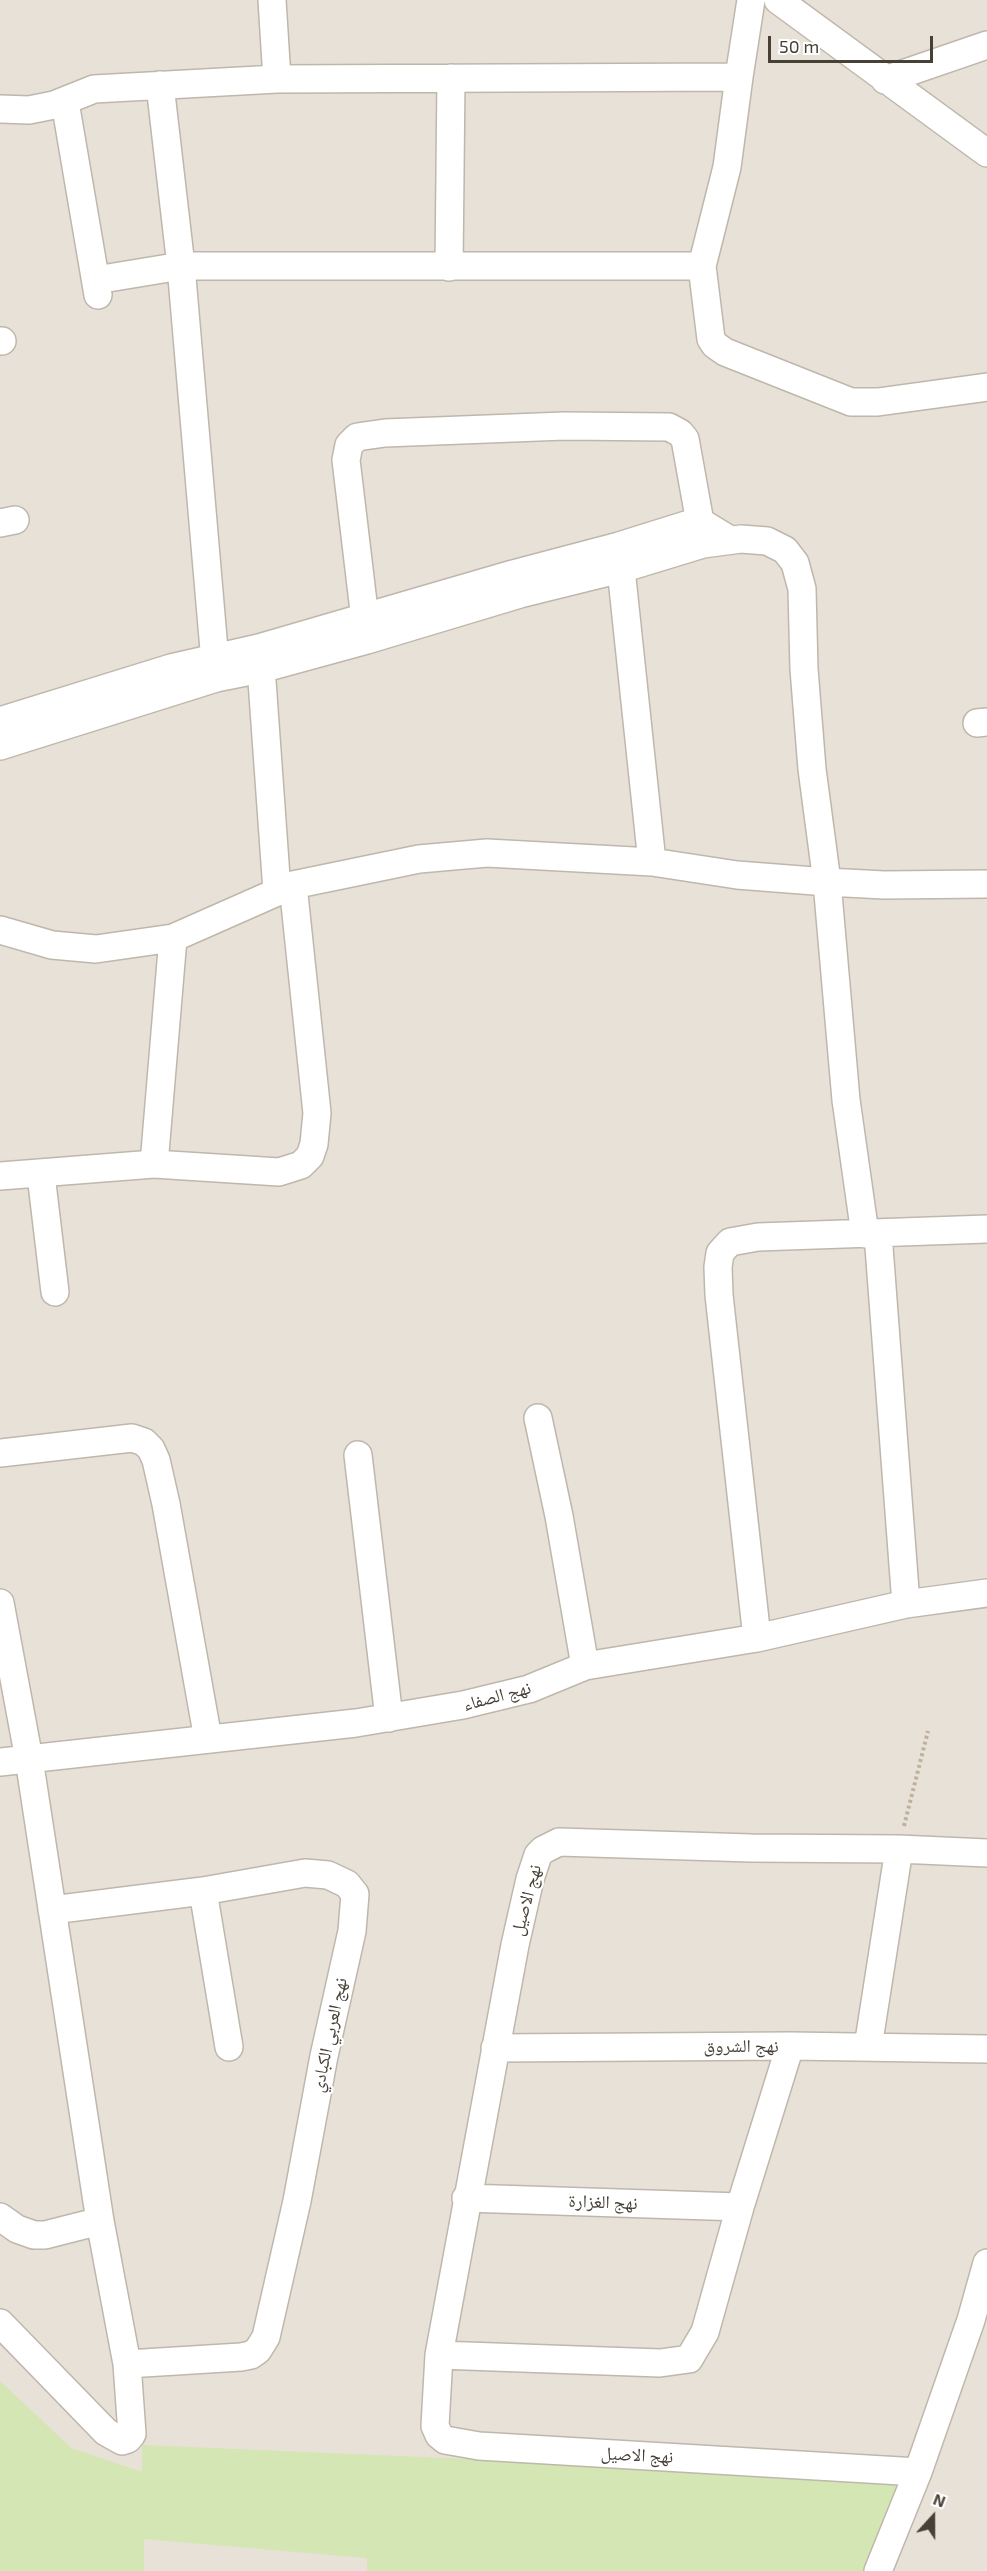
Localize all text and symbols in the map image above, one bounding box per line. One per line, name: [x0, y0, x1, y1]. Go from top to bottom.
scale bar: [771, 24, 936, 62]
text: 50 m: [779, 35, 819, 57]
street label: نهج الصفاء: [461, 1677, 533, 1715]
street label: نهج الاصيل: [506, 1862, 546, 1938]
street label: نهج العربي الكبادي: [306, 1976, 352, 2094]
street label: نهج الشروق: [703, 2035, 779, 2057]
street label: نهج الغزارة: [568, 2190, 638, 2214]
street label: نهج الاصيل: [600, 2442, 674, 2468]
north arrow: [903, 2487, 963, 2547]
text: N: [931, 2489, 948, 2511]

